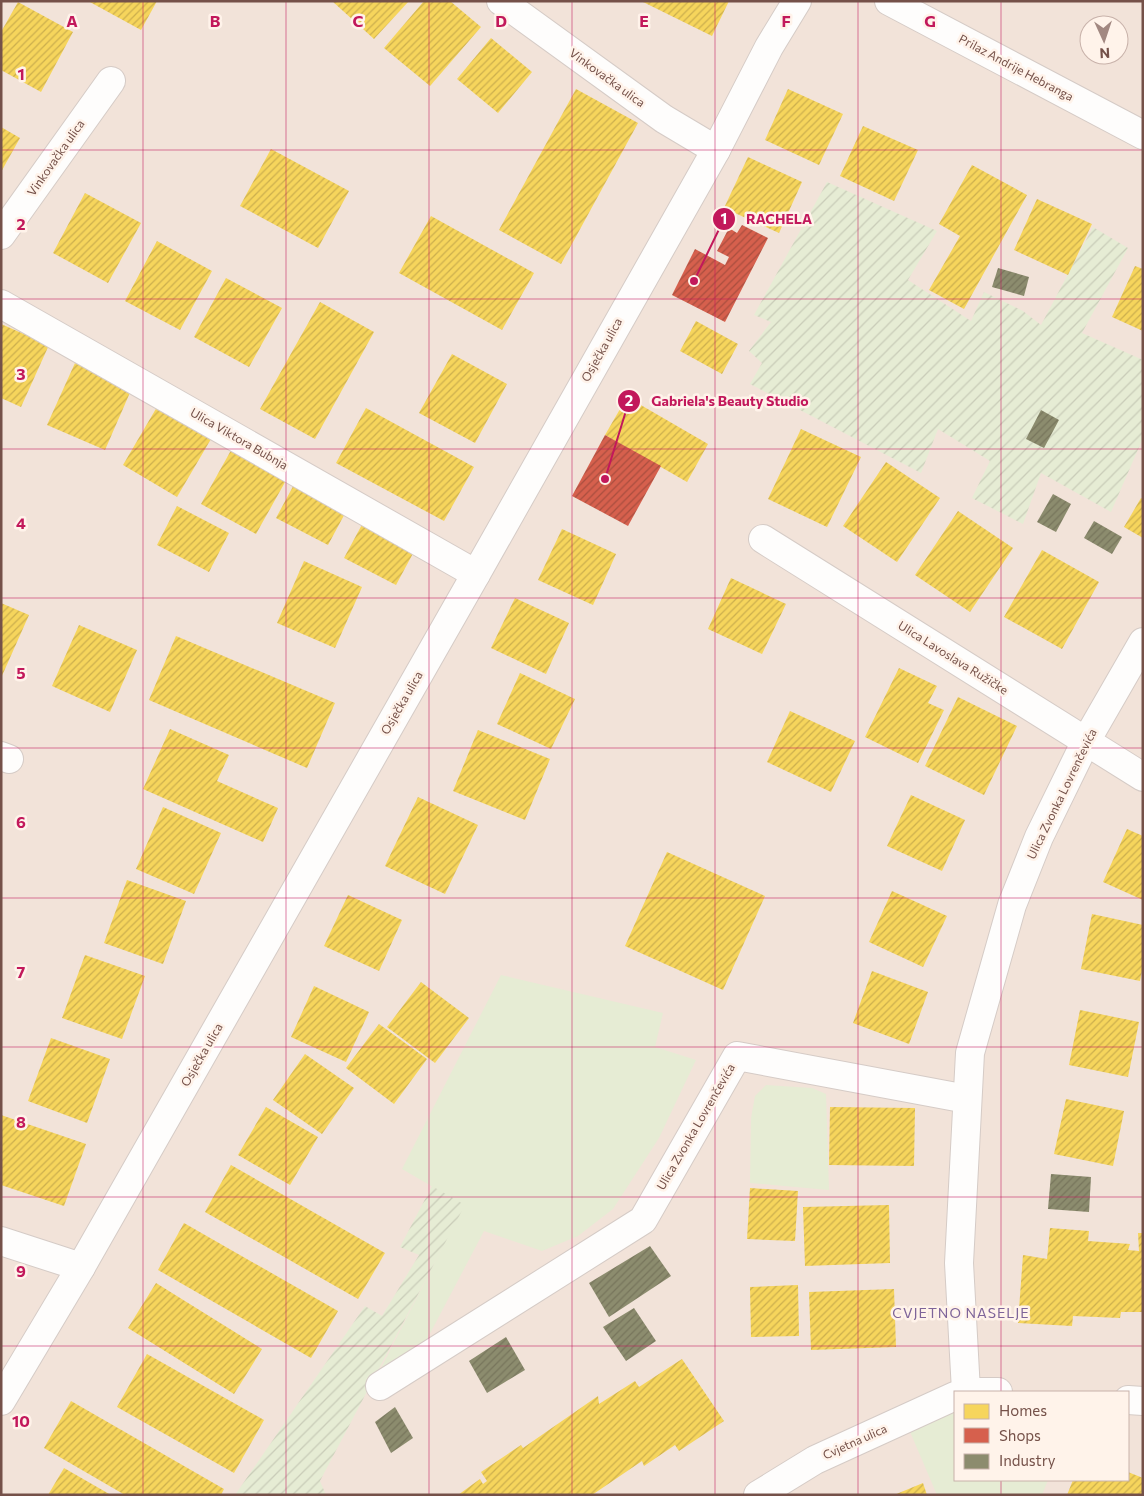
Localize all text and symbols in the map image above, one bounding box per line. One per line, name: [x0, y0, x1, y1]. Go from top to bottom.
text: A: [66, 11, 78, 30]
text: B: [210, 11, 221, 30]
text: C: [353, 11, 364, 30]
text: D: [495, 11, 507, 30]
text: E: [639, 11, 649, 30]
text: F: [781, 11, 791, 30]
text: G: [924, 11, 936, 30]
north arrow: [1079, 15, 1129, 65]
street label: Prilaz Andrije Hebranga: [957, 31, 1076, 103]
street label: Vinkovačka ulica: [567, 45, 648, 109]
text: N: [1099, 45, 1110, 62]
text: 1: [17, 64, 25, 83]
street label: Vinkovačka ulica: [24, 117, 87, 198]
callout: RACHELA: [711, 204, 822, 233]
text: 1: [721, 209, 727, 227]
text: RACHELA: [746, 210, 812, 227]
text: 2: [16, 214, 26, 233]
street label: Osječka ulica: [578, 315, 624, 384]
text: 3: [16, 364, 26, 383]
callout: Gabriela's Beauty Studio: [616, 386, 818, 415]
text: 2: [625, 391, 633, 409]
text: Gabriela's Beauty Studio: [651, 392, 809, 409]
street label: Ulica Viktora Bubnja: [188, 405, 291, 472]
text: 4: [16, 513, 26, 532]
street label: Ulica Lavoslava Ružičke: [896, 618, 1011, 697]
text: 5: [16, 663, 26, 682]
street label: Osječka ulica: [377, 668, 425, 737]
street label: Ulica Zvonka Lovrenčevića: [1023, 726, 1099, 861]
text: 6: [16, 812, 26, 831]
text: 7: [17, 962, 26, 981]
street label: Osječka ulica: [177, 1020, 225, 1089]
street label: Ulica Zvonka Lovrenčevića: [653, 1061, 737, 1192]
text: 8: [16, 1112, 26, 1131]
text: 9: [16, 1261, 26, 1280]
district label: CVJETNO NASELJE: [892, 1304, 1030, 1321]
legend: [954, 1391, 1129, 1481]
text: Homes: [999, 1401, 1047, 1419]
text: 10: [12, 1411, 30, 1430]
street label: Cvjetna ulica: [820, 1421, 889, 1461]
text: Shops: [999, 1426, 1041, 1444]
text: Industry: [999, 1451, 1056, 1469]

